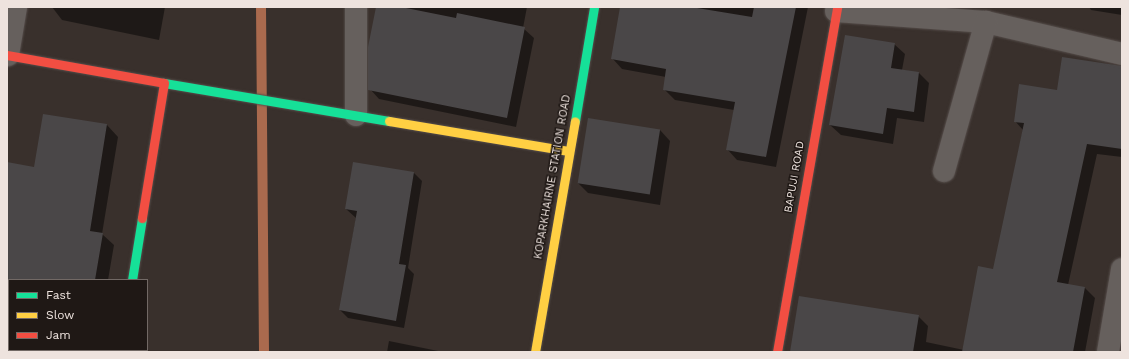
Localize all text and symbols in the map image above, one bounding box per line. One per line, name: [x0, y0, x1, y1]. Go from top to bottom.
street label: KOPARKHAIRNE STATION ROAD: [532, 94, 574, 260]
street label: BAPUJI ROAD: [782, 140, 808, 214]
legend: [8, 279, 148, 351]
text: Fast: [46, 288, 71, 302]
text: Slow: [46, 308, 74, 322]
text: Jam: [46, 328, 71, 342]

